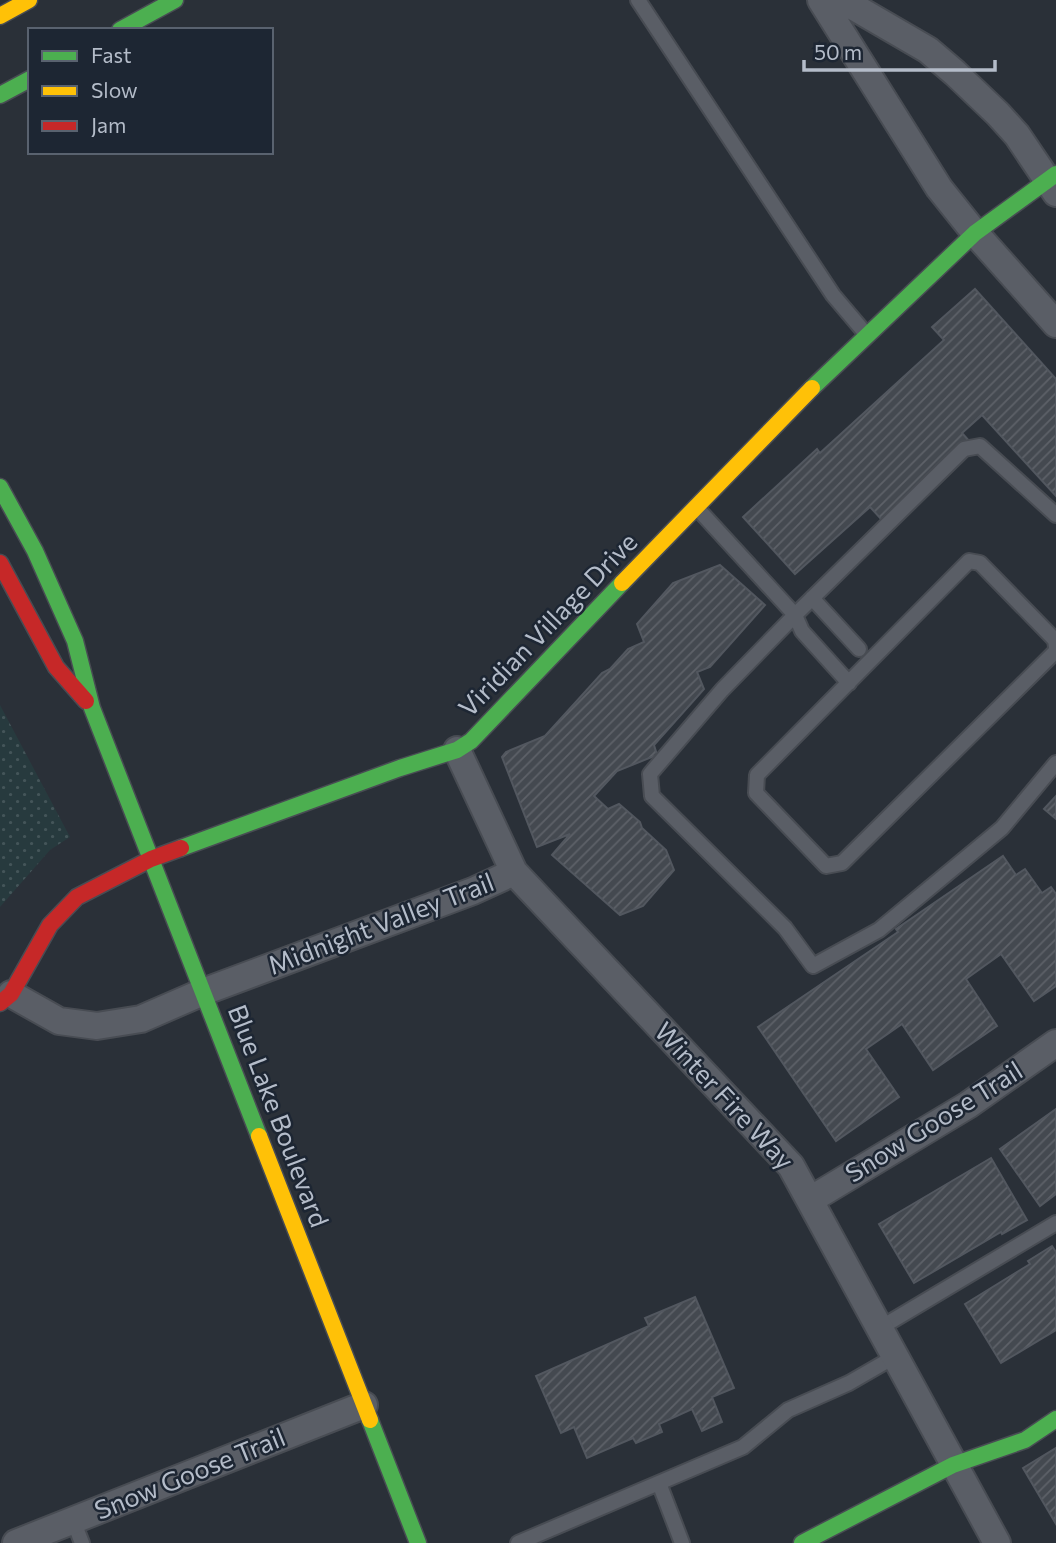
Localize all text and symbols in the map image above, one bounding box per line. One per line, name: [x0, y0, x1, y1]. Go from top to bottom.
legend: [28, 28, 273, 154]
scale bar: [804, 28, 995, 72]
text: 50 m: [814, 39, 862, 64]
text: Fast: [91, 42, 132, 67]
text: Slow: [91, 77, 138, 102]
text: Jam: [91, 112, 126, 137]
street label: Viridian Village Drive: [451, 526, 643, 722]
street label: Midnight Valley Trail: [263, 865, 498, 980]
street label: Blue Lake Boulevard: [223, 1000, 336, 1231]
street label: Winter Fire Way: [649, 1015, 801, 1175]
street label: Snow Goose Trail: [839, 1054, 1027, 1188]
street label: Snow Goose Trail: [90, 1420, 289, 1525]

